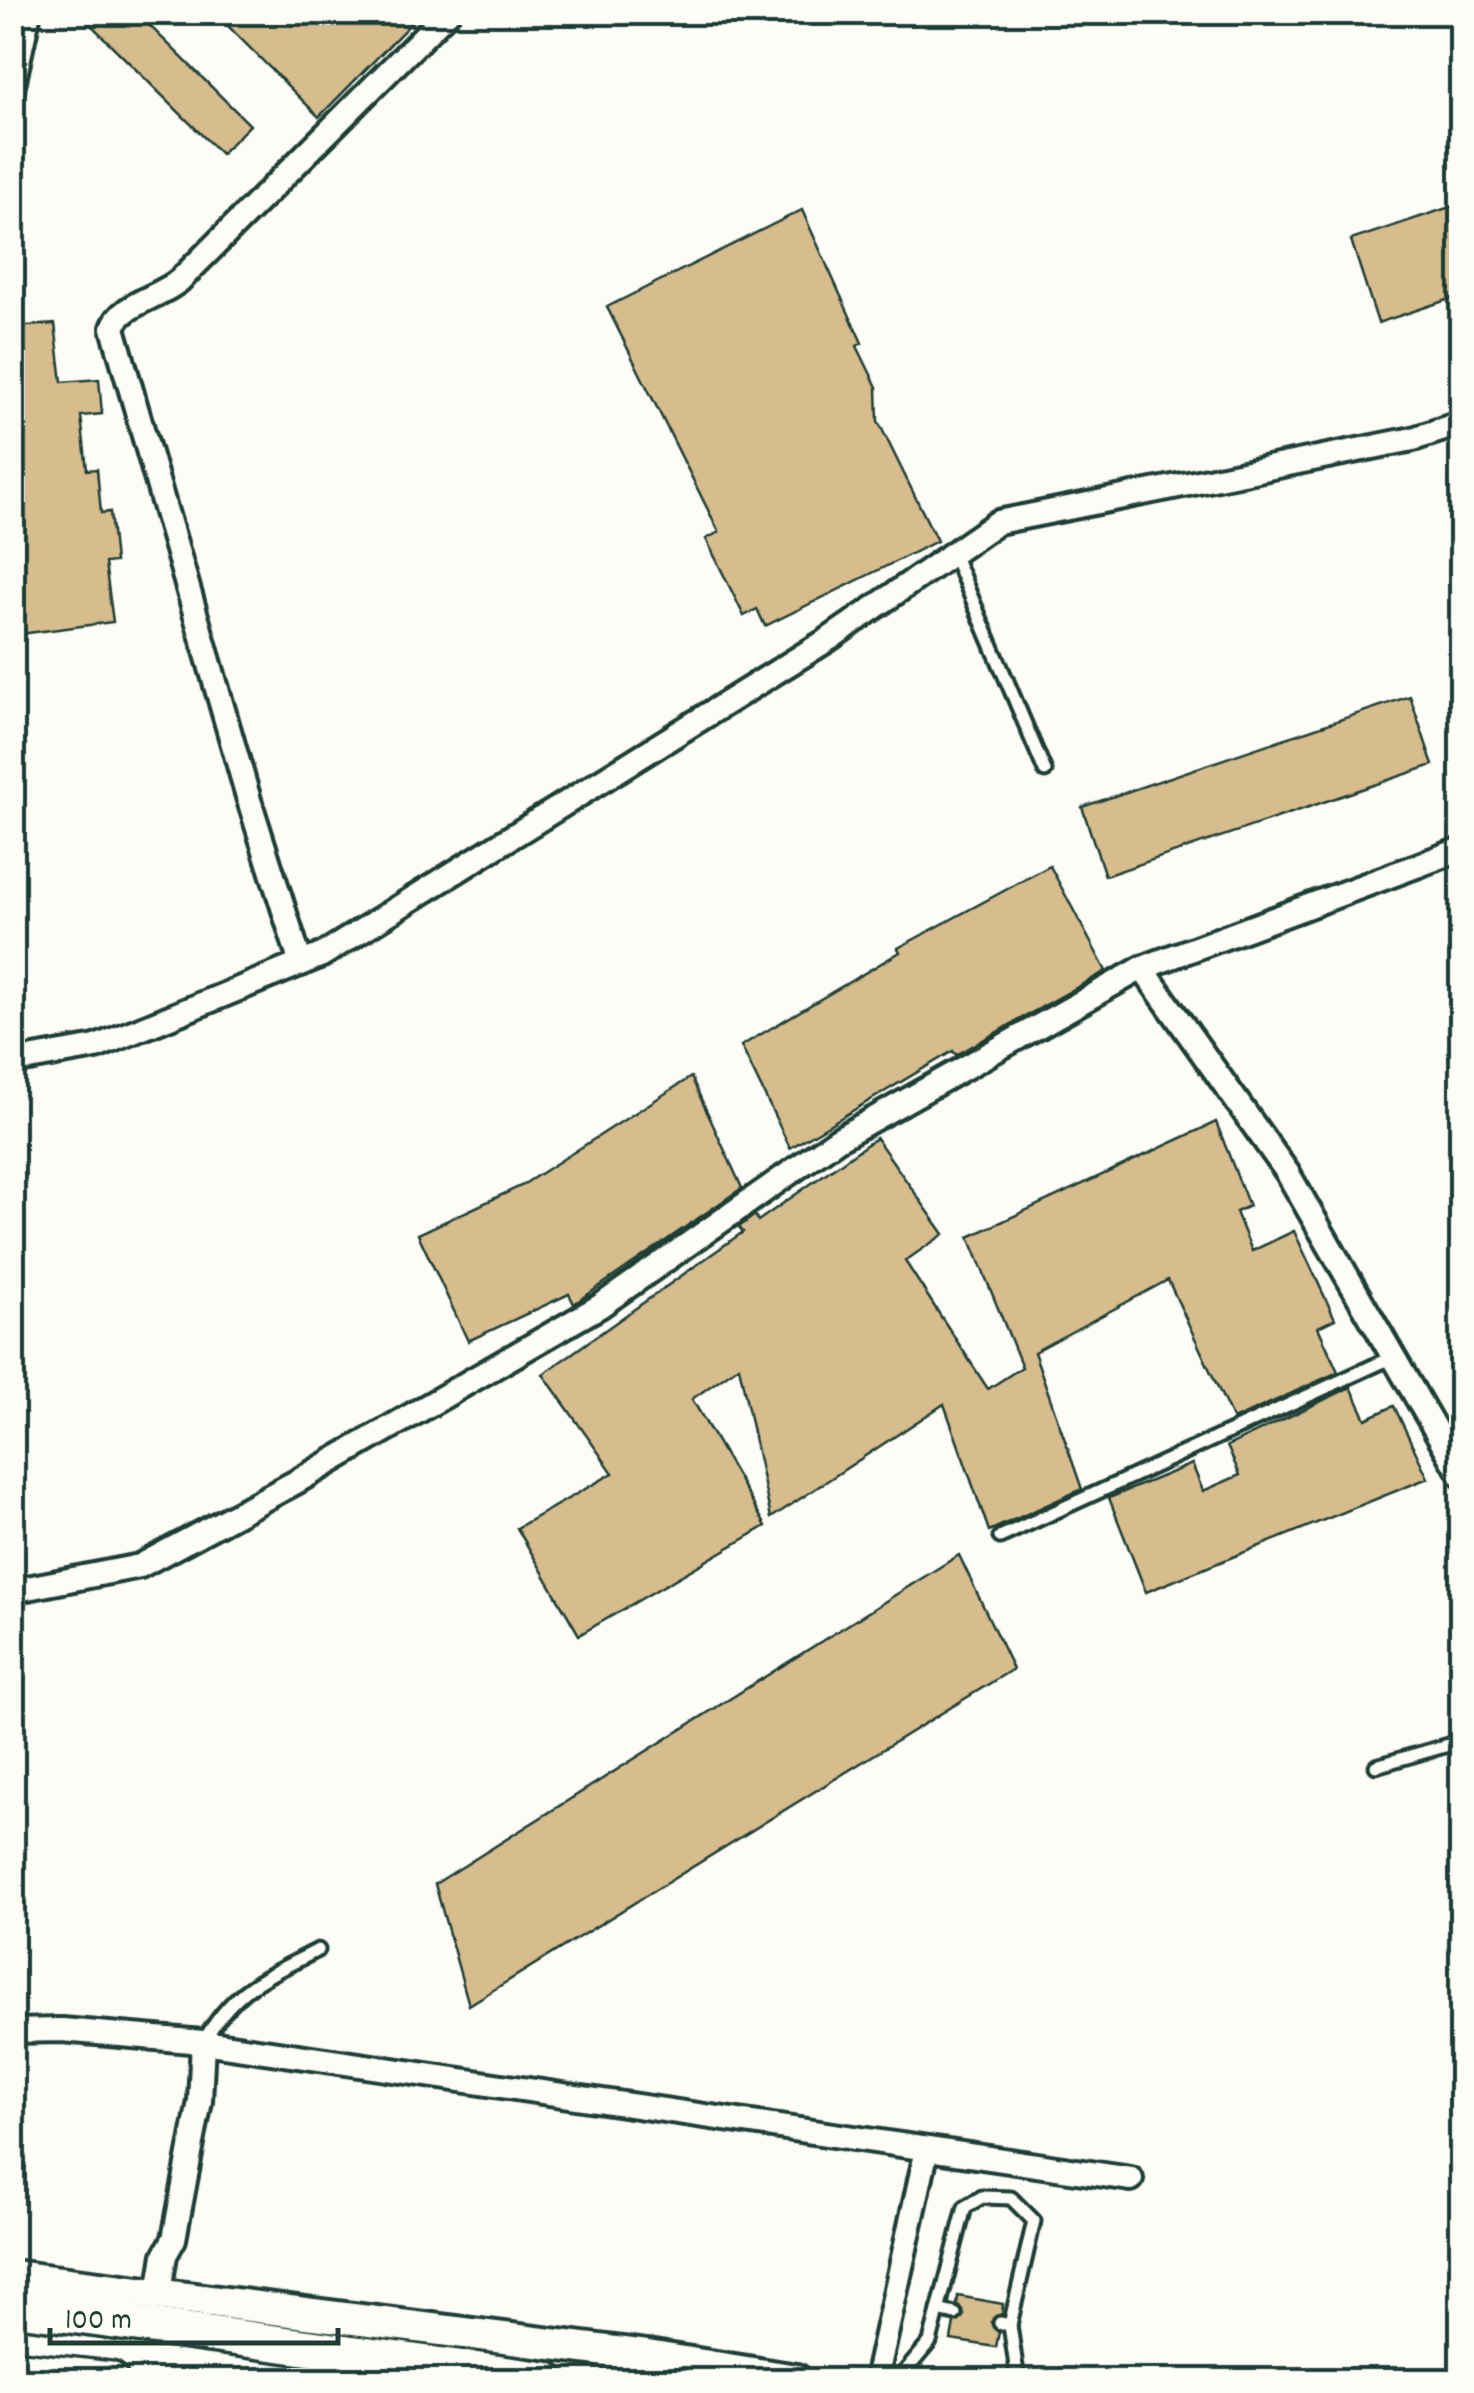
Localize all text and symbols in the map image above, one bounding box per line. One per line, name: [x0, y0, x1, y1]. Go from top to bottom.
scale bar: [50, 2283, 338, 2345]
text: 100 m: [65, 2301, 132, 2344]

